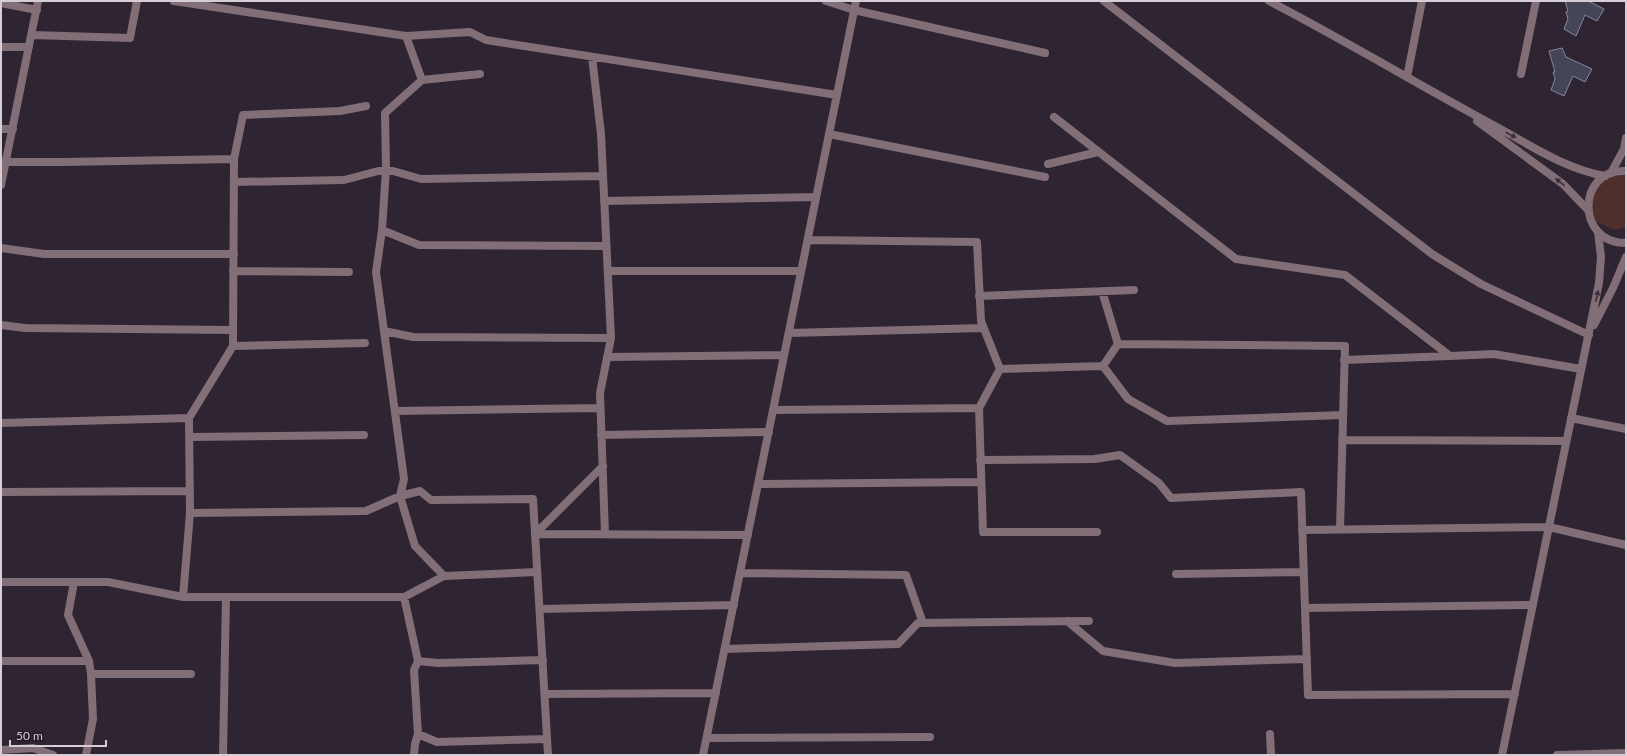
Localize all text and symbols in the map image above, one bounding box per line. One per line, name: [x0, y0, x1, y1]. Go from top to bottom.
one-way arrow: [1505, 132, 1517, 138]
one-way arrow: [1554, 178, 1565, 187]
one-way arrow: [1594, 290, 1600, 302]
scale bar: [10, 722, 106, 748]
text: 50 m: [16, 728, 43, 743]

